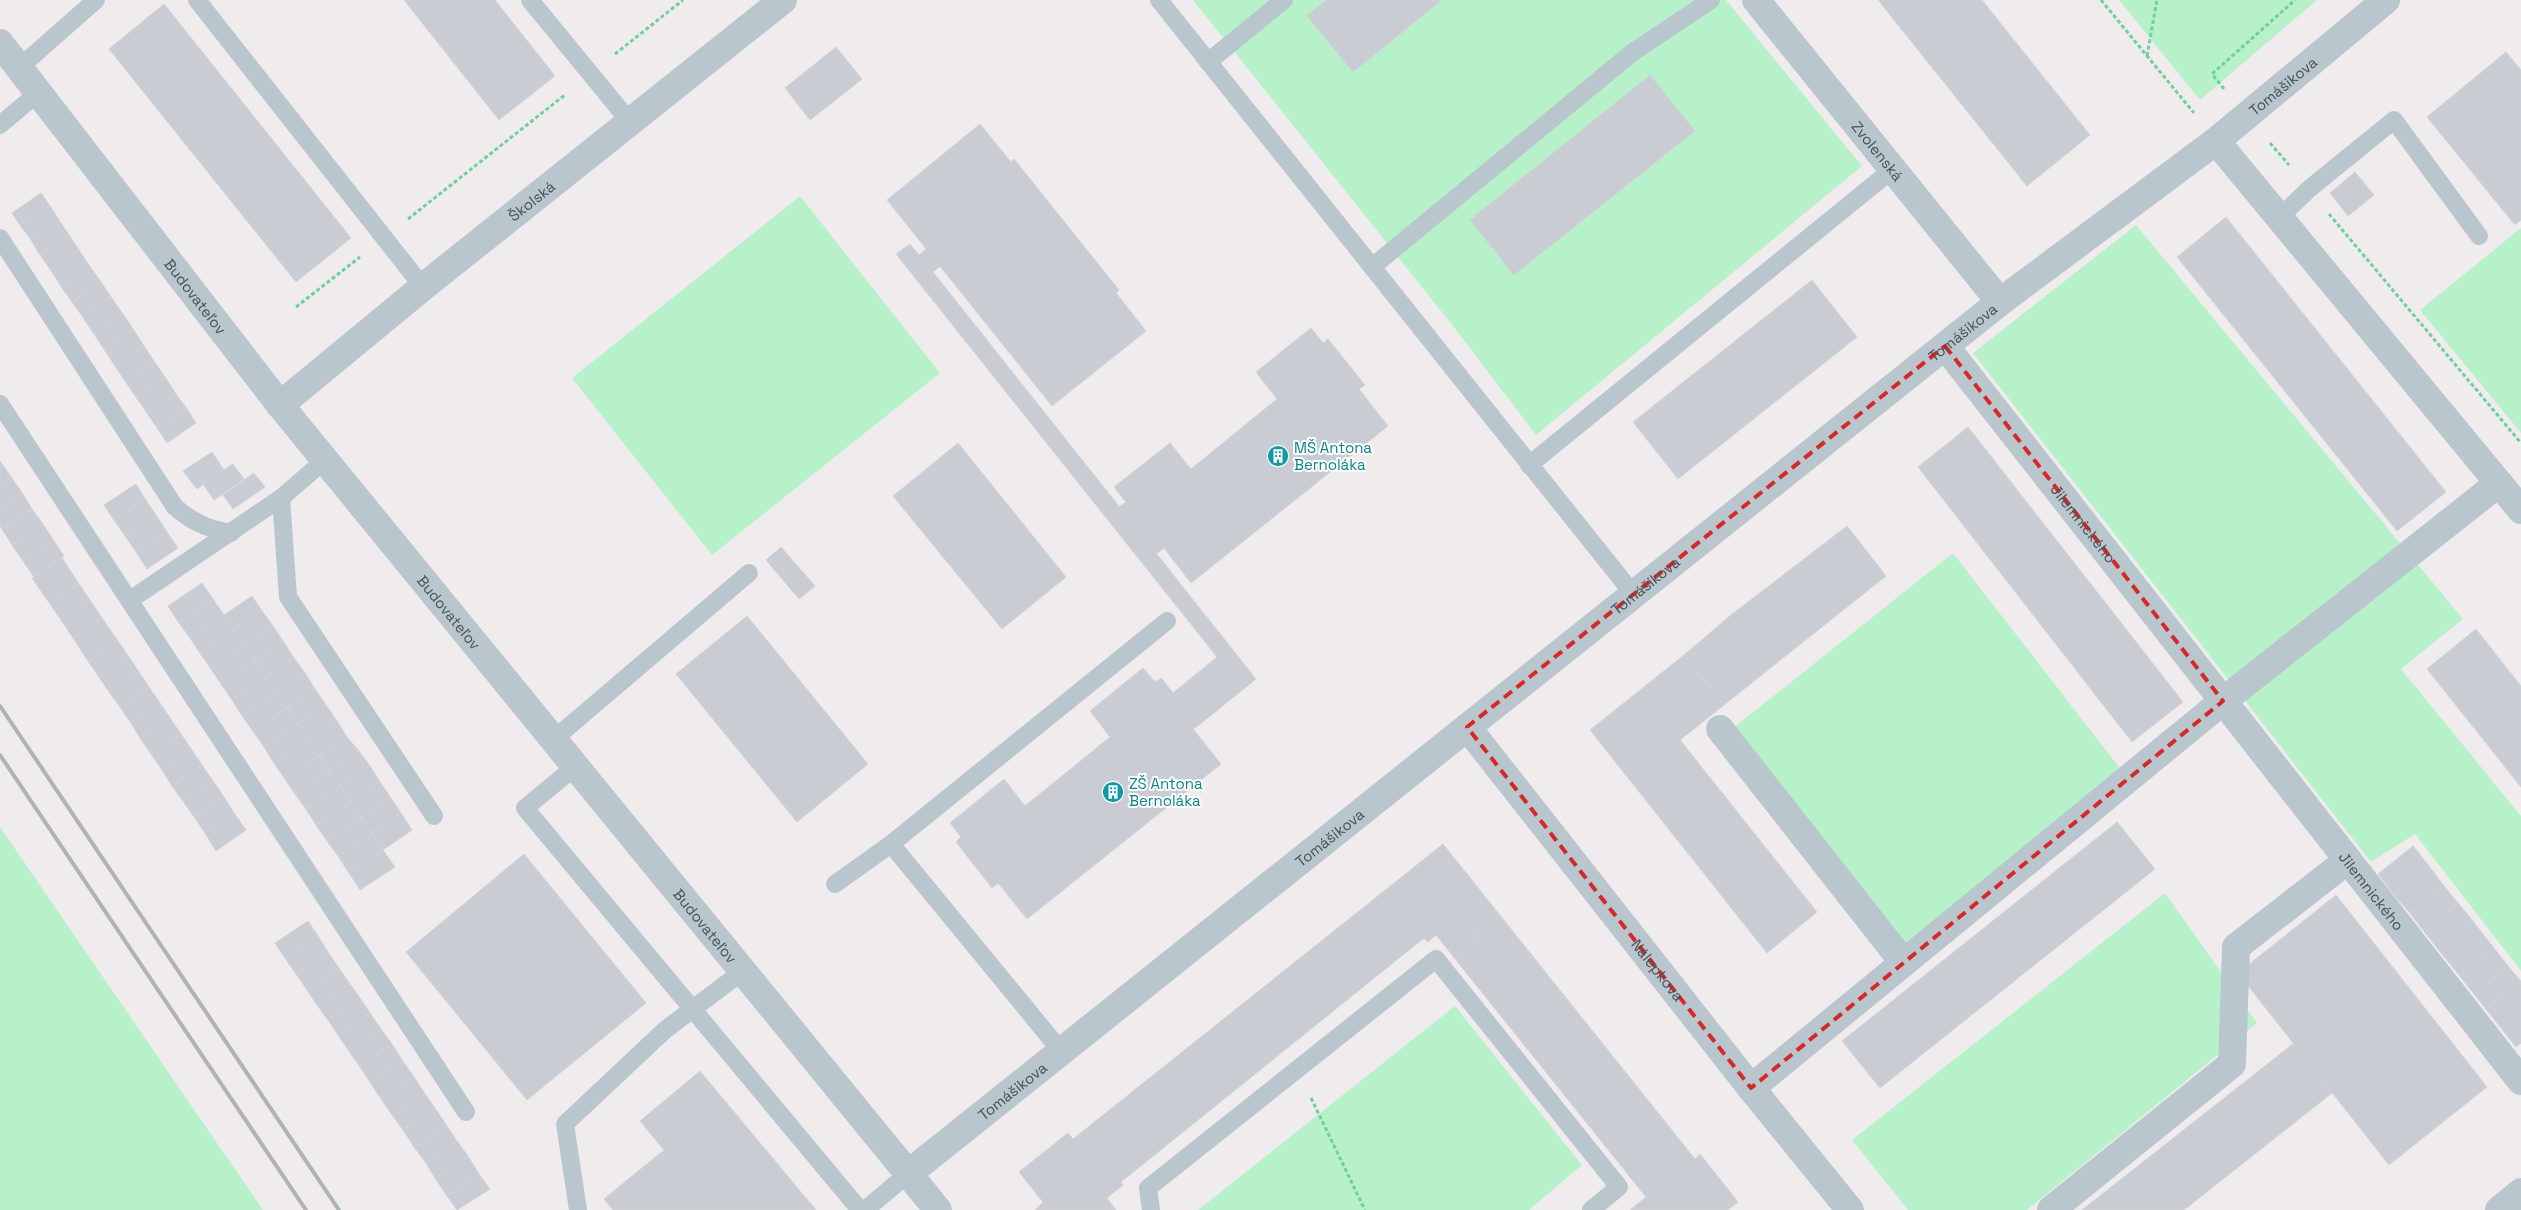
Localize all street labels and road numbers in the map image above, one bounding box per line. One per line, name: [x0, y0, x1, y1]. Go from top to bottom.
street label: Tomášikova: [2245, 52, 2321, 119]
street label: Zvolenská: [1848, 117, 1908, 185]
street label: Školská: [504, 176, 559, 225]
street label: Budovateľov: [161, 254, 231, 338]
street label: Tomášikova: [1924, 298, 2001, 365]
street label: Jilemnického: [2047, 480, 2121, 566]
street label: Tomášikova: [1607, 552, 1684, 619]
street label: Budovateľov: [413, 571, 485, 653]
street label: Tomášikova: [1291, 804, 1368, 871]
street label: Jilemnického: [2335, 847, 2409, 934]
street label: Budovateľov: [669, 884, 742, 967]
street label: Nálepkova: [1628, 935, 1689, 1005]
street label: Tomášikova: [974, 1057, 1051, 1124]

